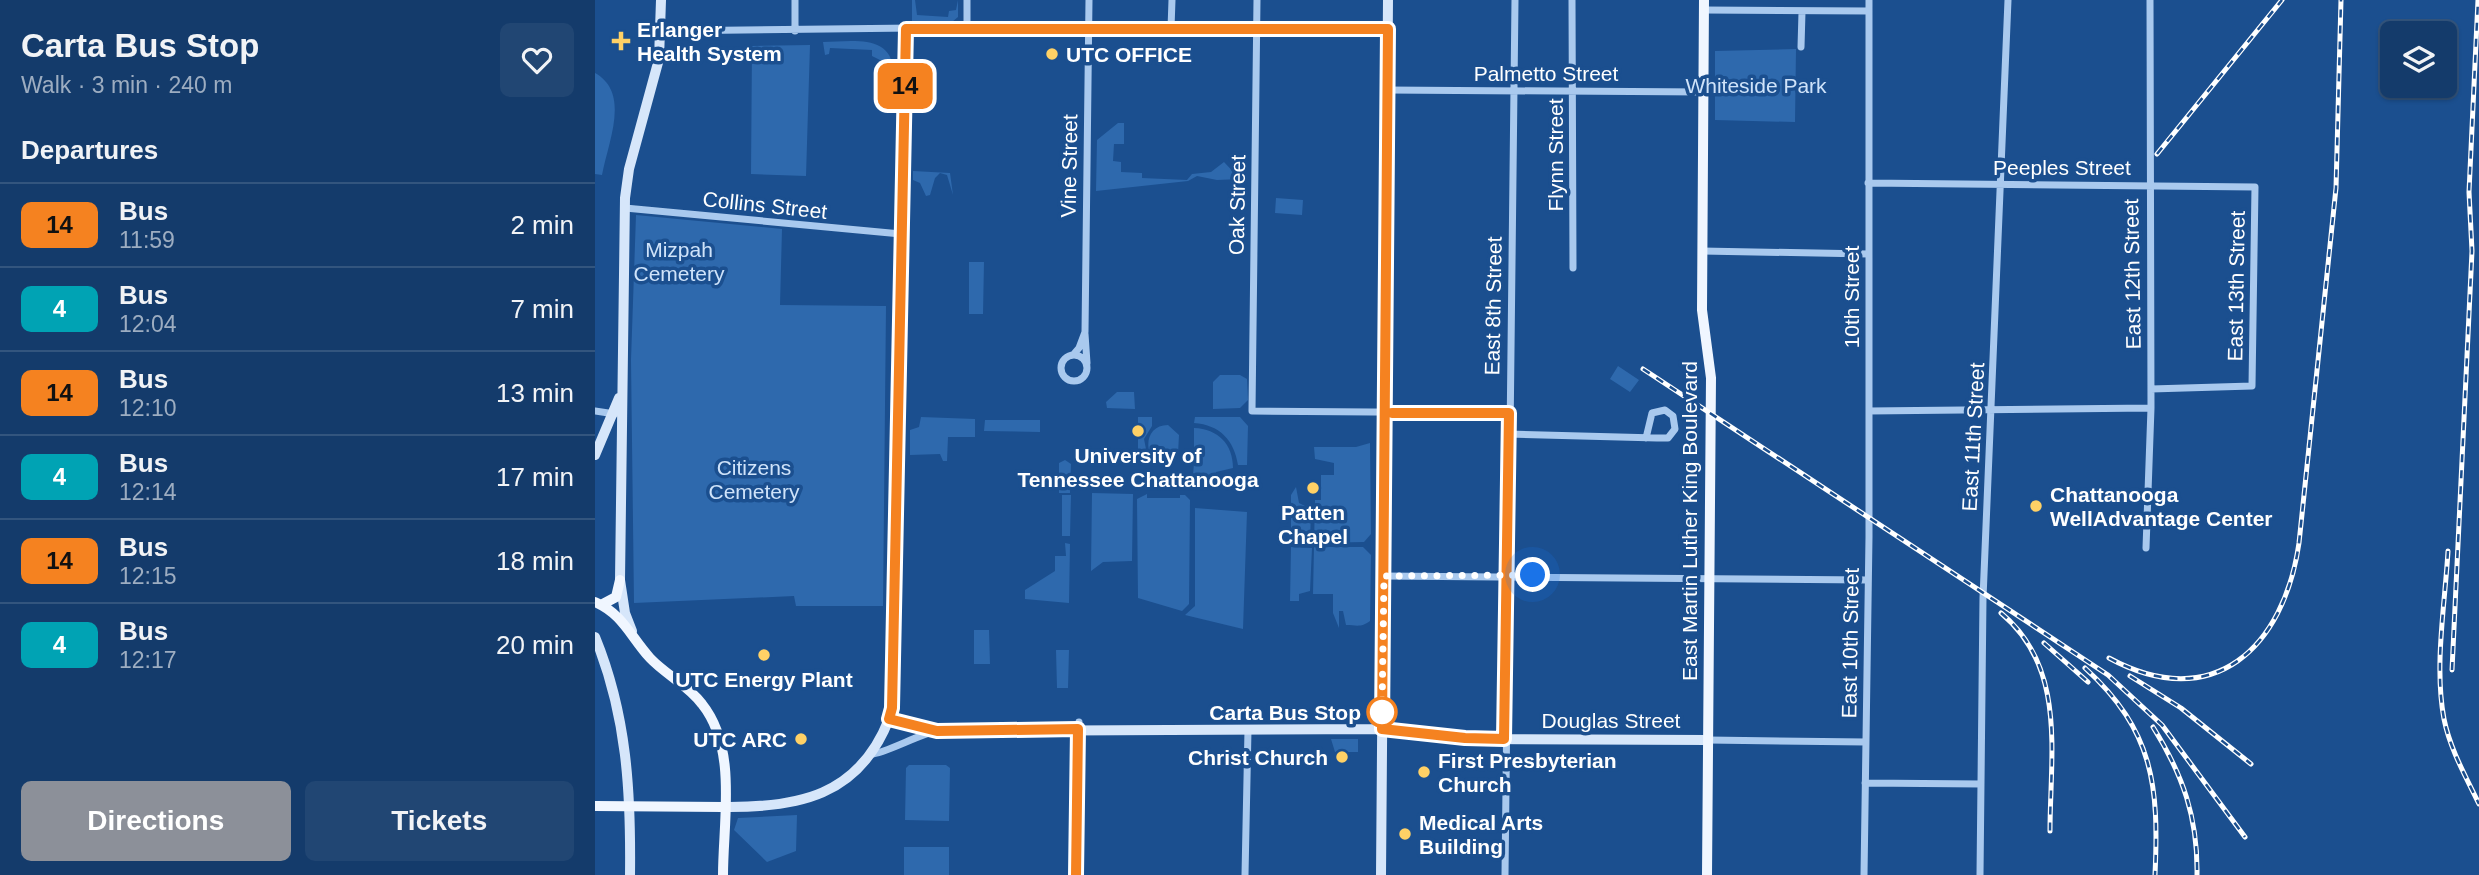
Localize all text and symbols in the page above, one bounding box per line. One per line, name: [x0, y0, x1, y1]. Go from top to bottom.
place label: Erlanger Health System: [637, 18, 782, 65]
map controls: [2380, 21, 2457, 98]
button: layers: [2380, 21, 2457, 98]
button: heart: [500, 23, 574, 97]
text: Carta Bus Stop: [21, 27, 259, 64]
marker: Erlanger Health System: [611, 31, 631, 51]
place label: UTC OFFICE: [1066, 43, 1192, 66]
marker: UTC OFFICE: [1044, 46, 1060, 62]
street label: Palmetto Street: [1474, 62, 1619, 85]
line badge: 14: [873, 63, 937, 109]
text: Walk · 3 min · 240 m: [21, 72, 232, 98]
text: 14: [892, 72, 918, 99]
park label: Whiteside Park: [1685, 74, 1827, 97]
street label: Flynn Street: [1544, 98, 1567, 212]
street label: Vine Street: [1057, 114, 1081, 218]
text: Departures: [21, 135, 158, 165]
street label: Oak Street: [1225, 154, 1249, 255]
street label: Peeples Street: [1993, 156, 2131, 179]
street label: Collins Street: [702, 187, 828, 223]
text: Bus: [119, 196, 168, 226]
street label: East 12th Street: [2119, 198, 2145, 349]
text: 2 min: [510, 210, 574, 240]
street label: East 13th Street: [2223, 210, 2249, 361]
text: 14: [46, 211, 73, 238]
text: 11:59: [119, 227, 175, 253]
street label: East 8th Street: [1480, 236, 1506, 376]
park label: Mizpah Cemetery: [633, 238, 725, 285]
street label: 10th Street: [1840, 245, 1863, 348]
text: Bus: [119, 280, 168, 310]
text: 7 min: [510, 294, 574, 324]
text: 4: [53, 295, 66, 322]
text: 12:04: [119, 311, 177, 337]
street label: East Martin Luther King Boulevard: [1678, 361, 1701, 681]
street label: East 11th Street: [1958, 362, 1988, 512]
text: Bus: [119, 364, 168, 394]
text: 13 min: [496, 378, 574, 408]
text: 14: [46, 379, 73, 406]
text: 12:10: [119, 395, 177, 421]
marker: University of Tennessee Chattanooga: [1130, 423, 1146, 439]
place label: University of Tennessee Chattanooga: [1017, 444, 1259, 491]
text: Bus: [119, 448, 168, 478]
park label: Citizens Cemetery: [708, 456, 800, 503]
text: 17 min: [496, 462, 574, 492]
text: 4: [53, 463, 66, 490]
text: 12:14: [119, 479, 177, 505]
marker: Patten Chapel: [1305, 480, 1321, 496]
place label: Chattanooga WellAdvantage Center: [2050, 483, 2273, 530]
marker: Chattanooga WellAdvantage Center: [2028, 498, 2044, 514]
place label: Patten Chapel: [1278, 501, 1348, 548]
text: Bus: [119, 532, 168, 562]
text: 18 min: [496, 546, 574, 576]
text: 14: [46, 547, 73, 574]
your location: [1515, 557, 1550, 592]
text: 12:15: [119, 563, 177, 589]
street label: East 10th Street: [1837, 567, 1863, 718]
text: Bus: [119, 616, 168, 646]
text: 20 min: [496, 630, 574, 660]
text: 4: [53, 631, 66, 658]
text: 12:17: [119, 647, 177, 673]
marker: UTC Energy Plant: [756, 647, 772, 663]
place label: UTC Energy Plant: [675, 668, 853, 691]
marker: Carta Bus Stop: [1367, 697, 1397, 727]
place label: Carta Bus Stop: [1209, 701, 1361, 724]
street label: Douglas Street: [1542, 709, 1681, 732]
place label: UTC ARC: [693, 728, 787, 751]
marker: UTC ARC: [793, 731, 809, 747]
place label: Christ Church: [1188, 746, 1328, 769]
marker: Christ Church: [1334, 749, 1350, 765]
place label: First Presbyterian Church: [1438, 749, 1617, 796]
marker: First Presbyterian Church: [1416, 764, 1432, 780]
button: Directions: [21, 781, 291, 861]
button: Tickets: [305, 781, 574, 861]
place label: Medical Arts Building: [1419, 811, 1543, 858]
marker: Medical Arts Building: [1397, 826, 1413, 842]

